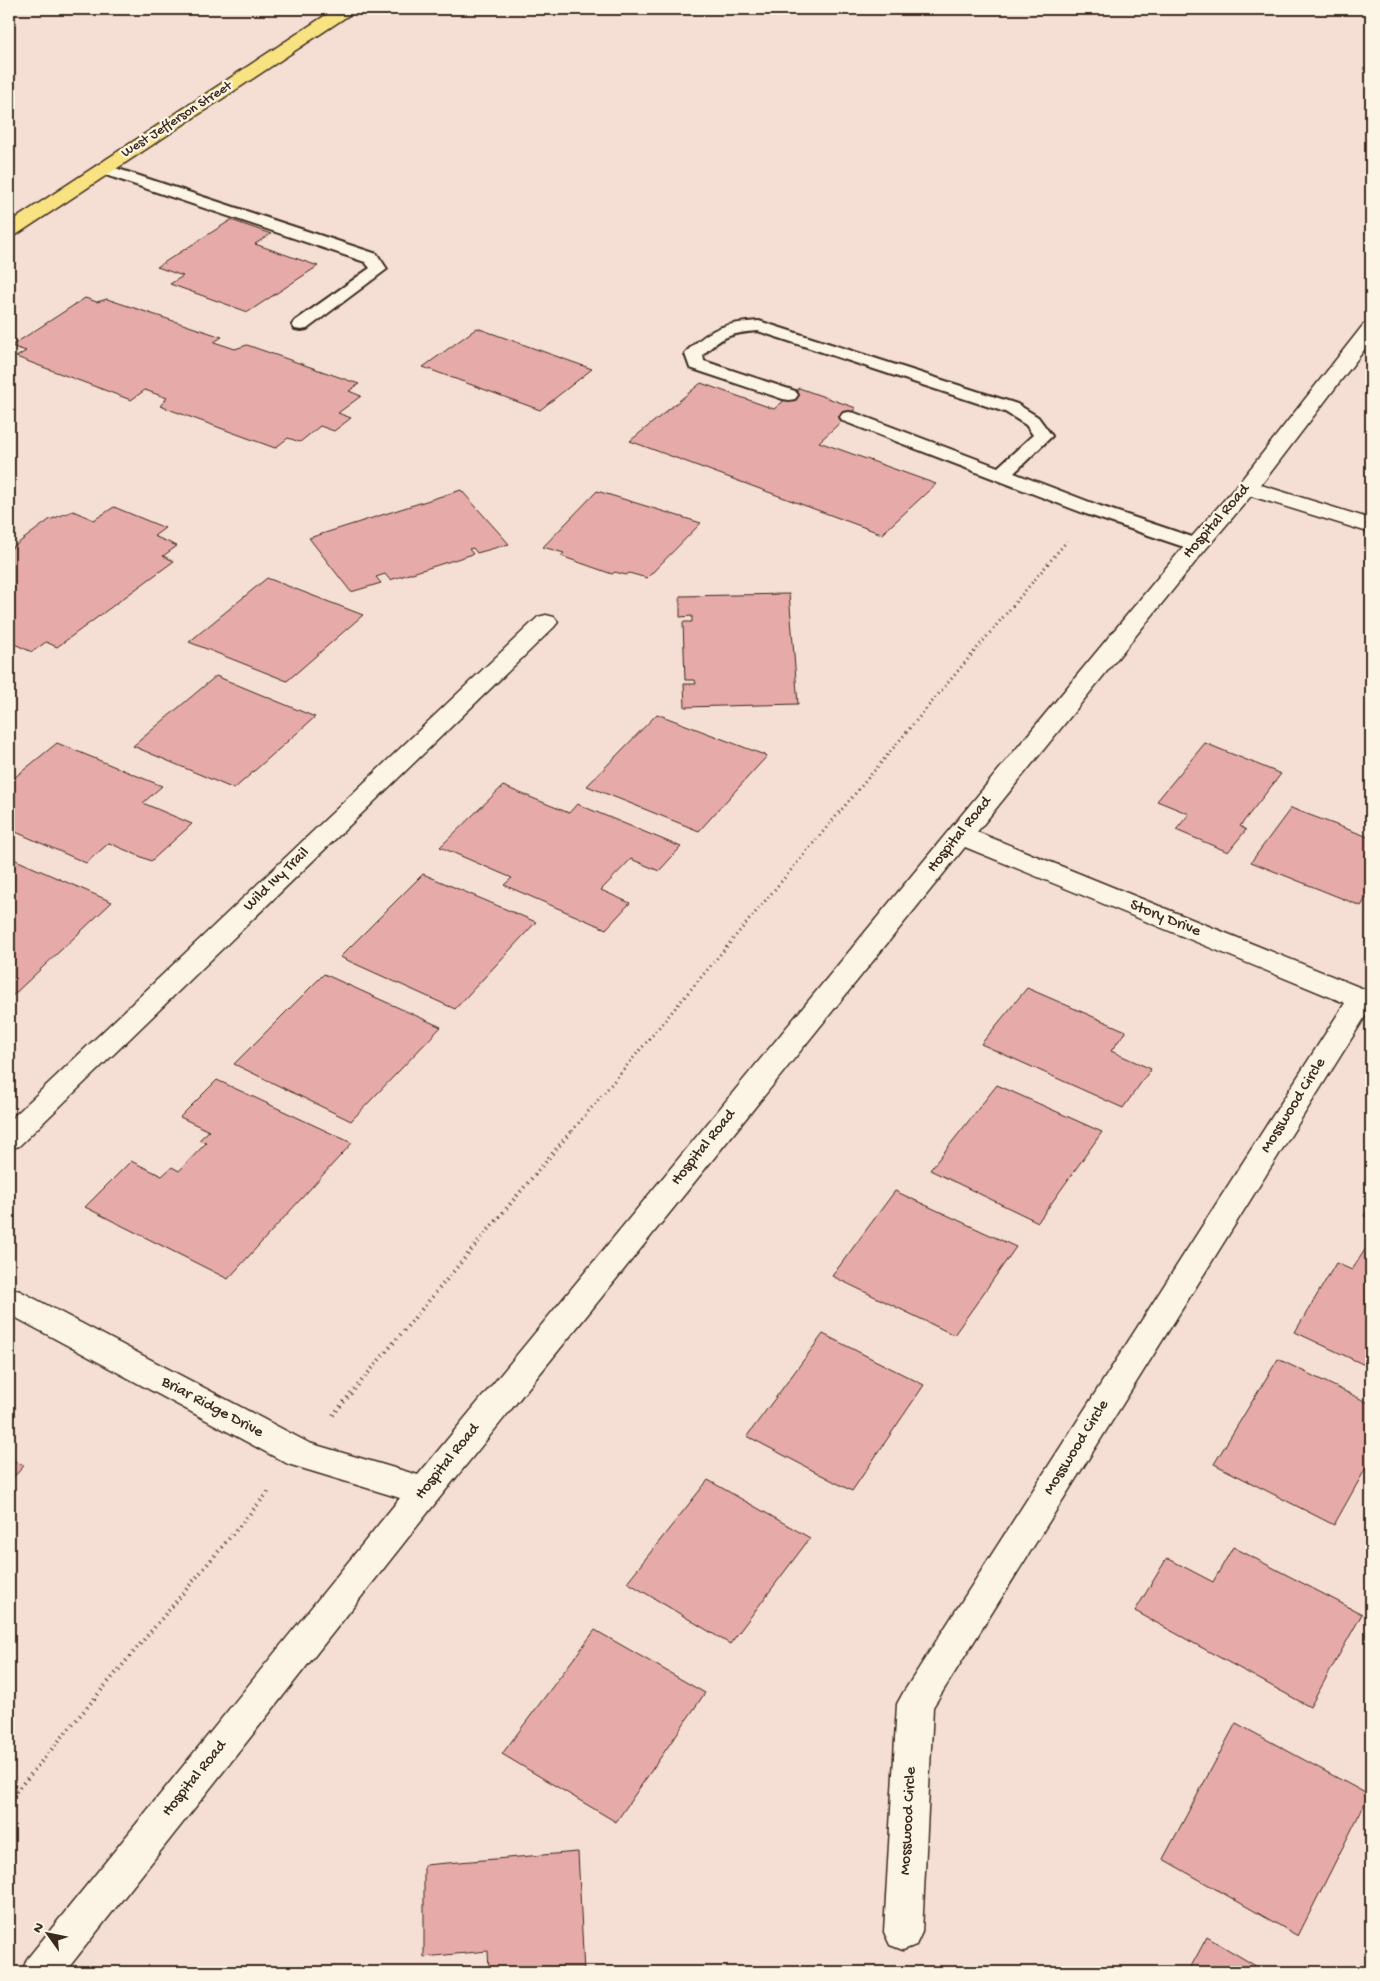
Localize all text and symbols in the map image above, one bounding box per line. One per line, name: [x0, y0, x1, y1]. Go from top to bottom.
street label: West Jefferson Street: [119, 77, 237, 162]
street label: Hospital Road: [1180, 480, 1256, 563]
street label: Hospital Road: [924, 792, 997, 877]
street label: Wild Ivy Trail: [240, 844, 314, 916]
street label: Story Drive: [1127, 896, 1204, 942]
street label: Mosswood Circle: [1257, 1054, 1331, 1157]
street label: Hospital Road: [668, 1105, 741, 1190]
street label: Briar Ridge Drive: [157, 1373, 267, 1443]
street label: Mosswood Circle: [1040, 1396, 1114, 1499]
street label: Hospital Road: [412, 1419, 485, 1504]
street label: Hospital Road: [159, 1736, 232, 1821]
street label: Mosswood Circle: [897, 1766, 921, 1876]
north arrow: [22, 1908, 72, 1958]
text: N: [30, 1920, 49, 1937]

